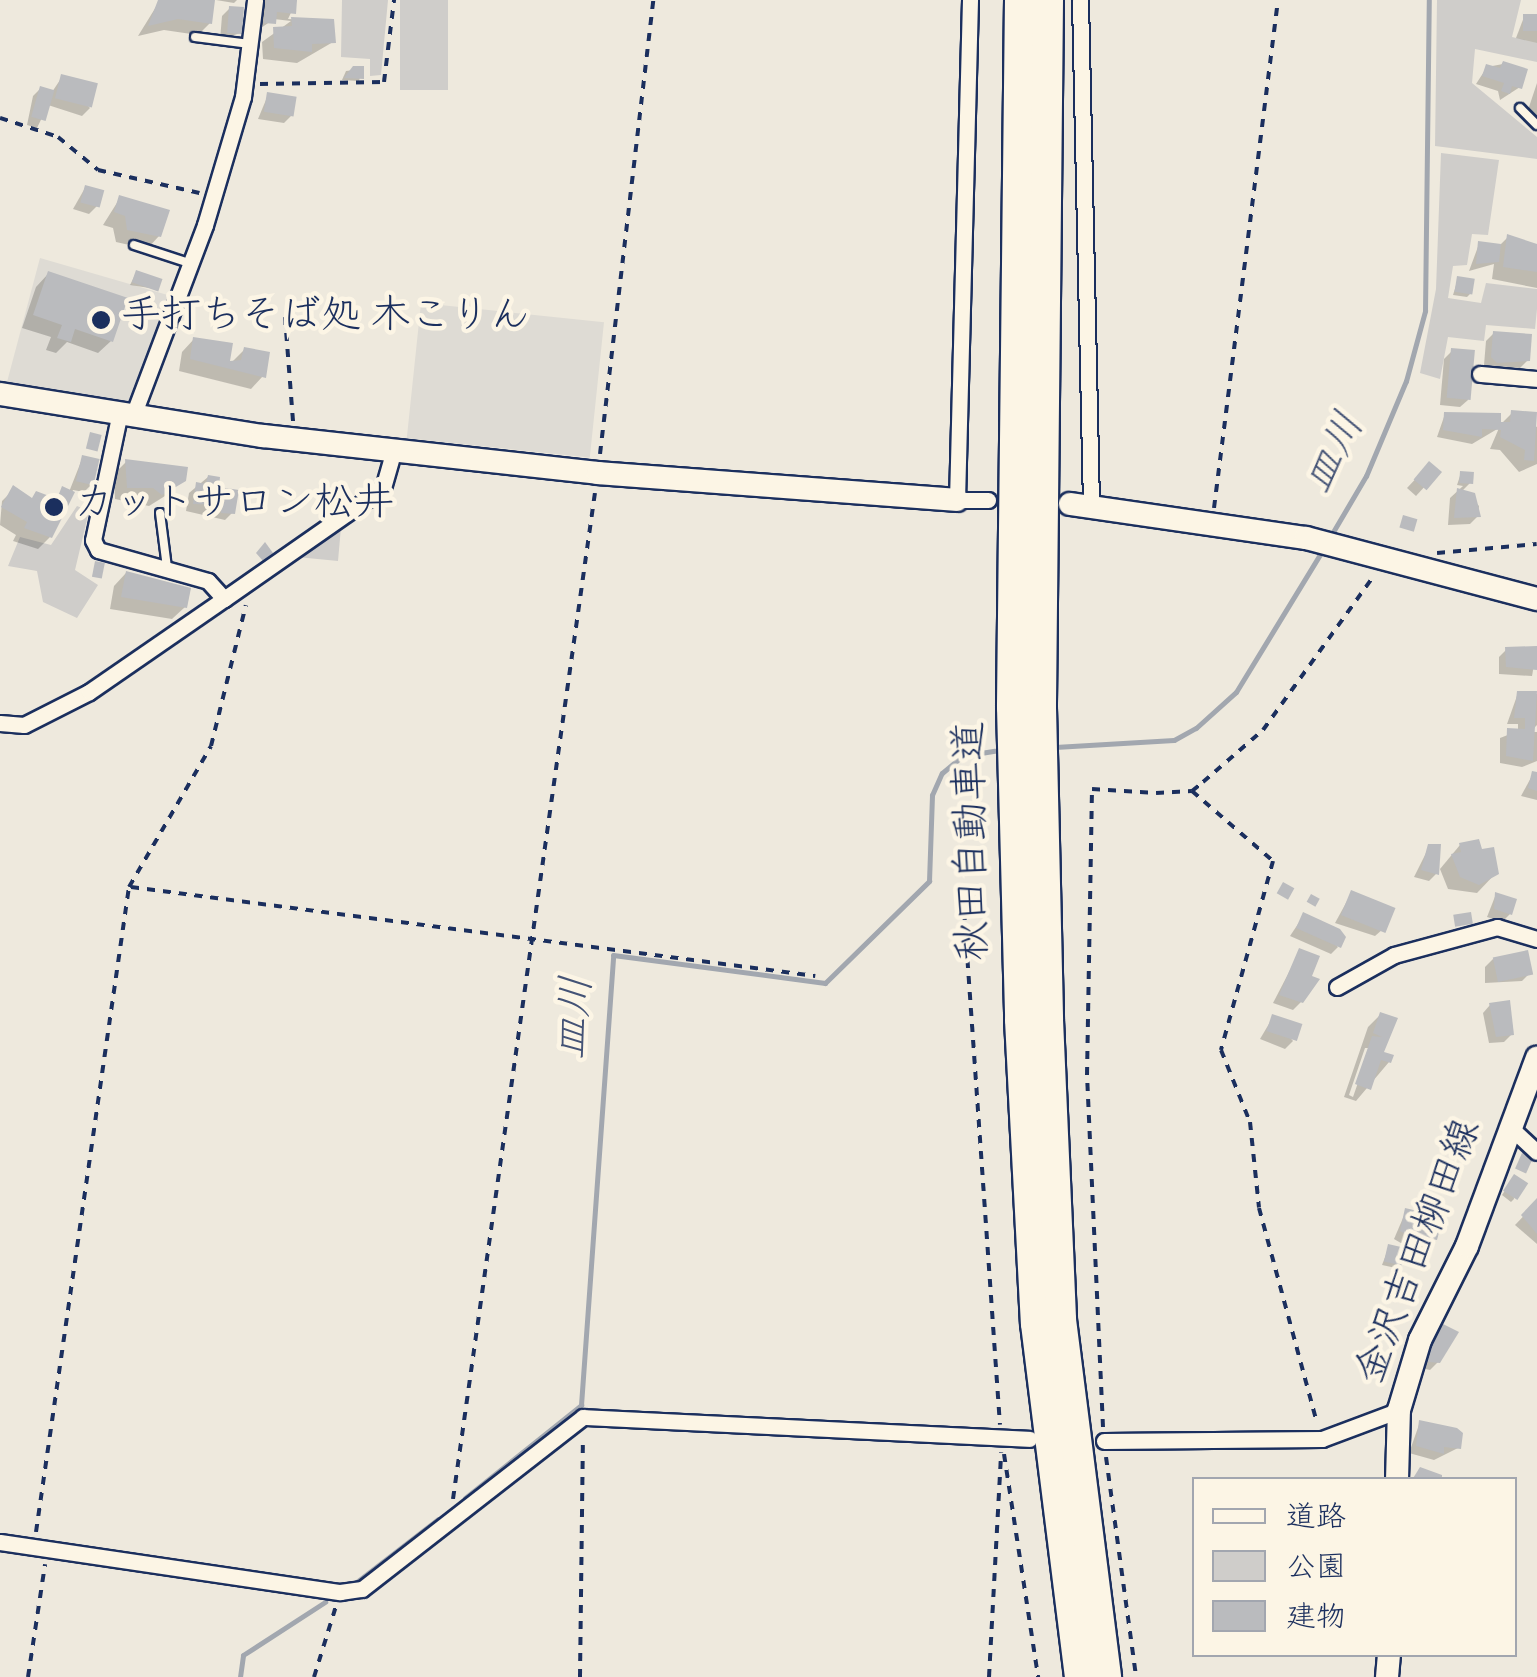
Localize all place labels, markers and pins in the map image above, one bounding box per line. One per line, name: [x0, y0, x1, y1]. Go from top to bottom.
place label: 手打ちそば処 木こりん: [121, 296, 530, 344]
marker: 手打ちそば処 木こりん: [90, 309, 112, 331]
place label: カットサロン松井: [74, 483, 394, 531]
marker: カットサロン松井: [43, 496, 65, 518]

